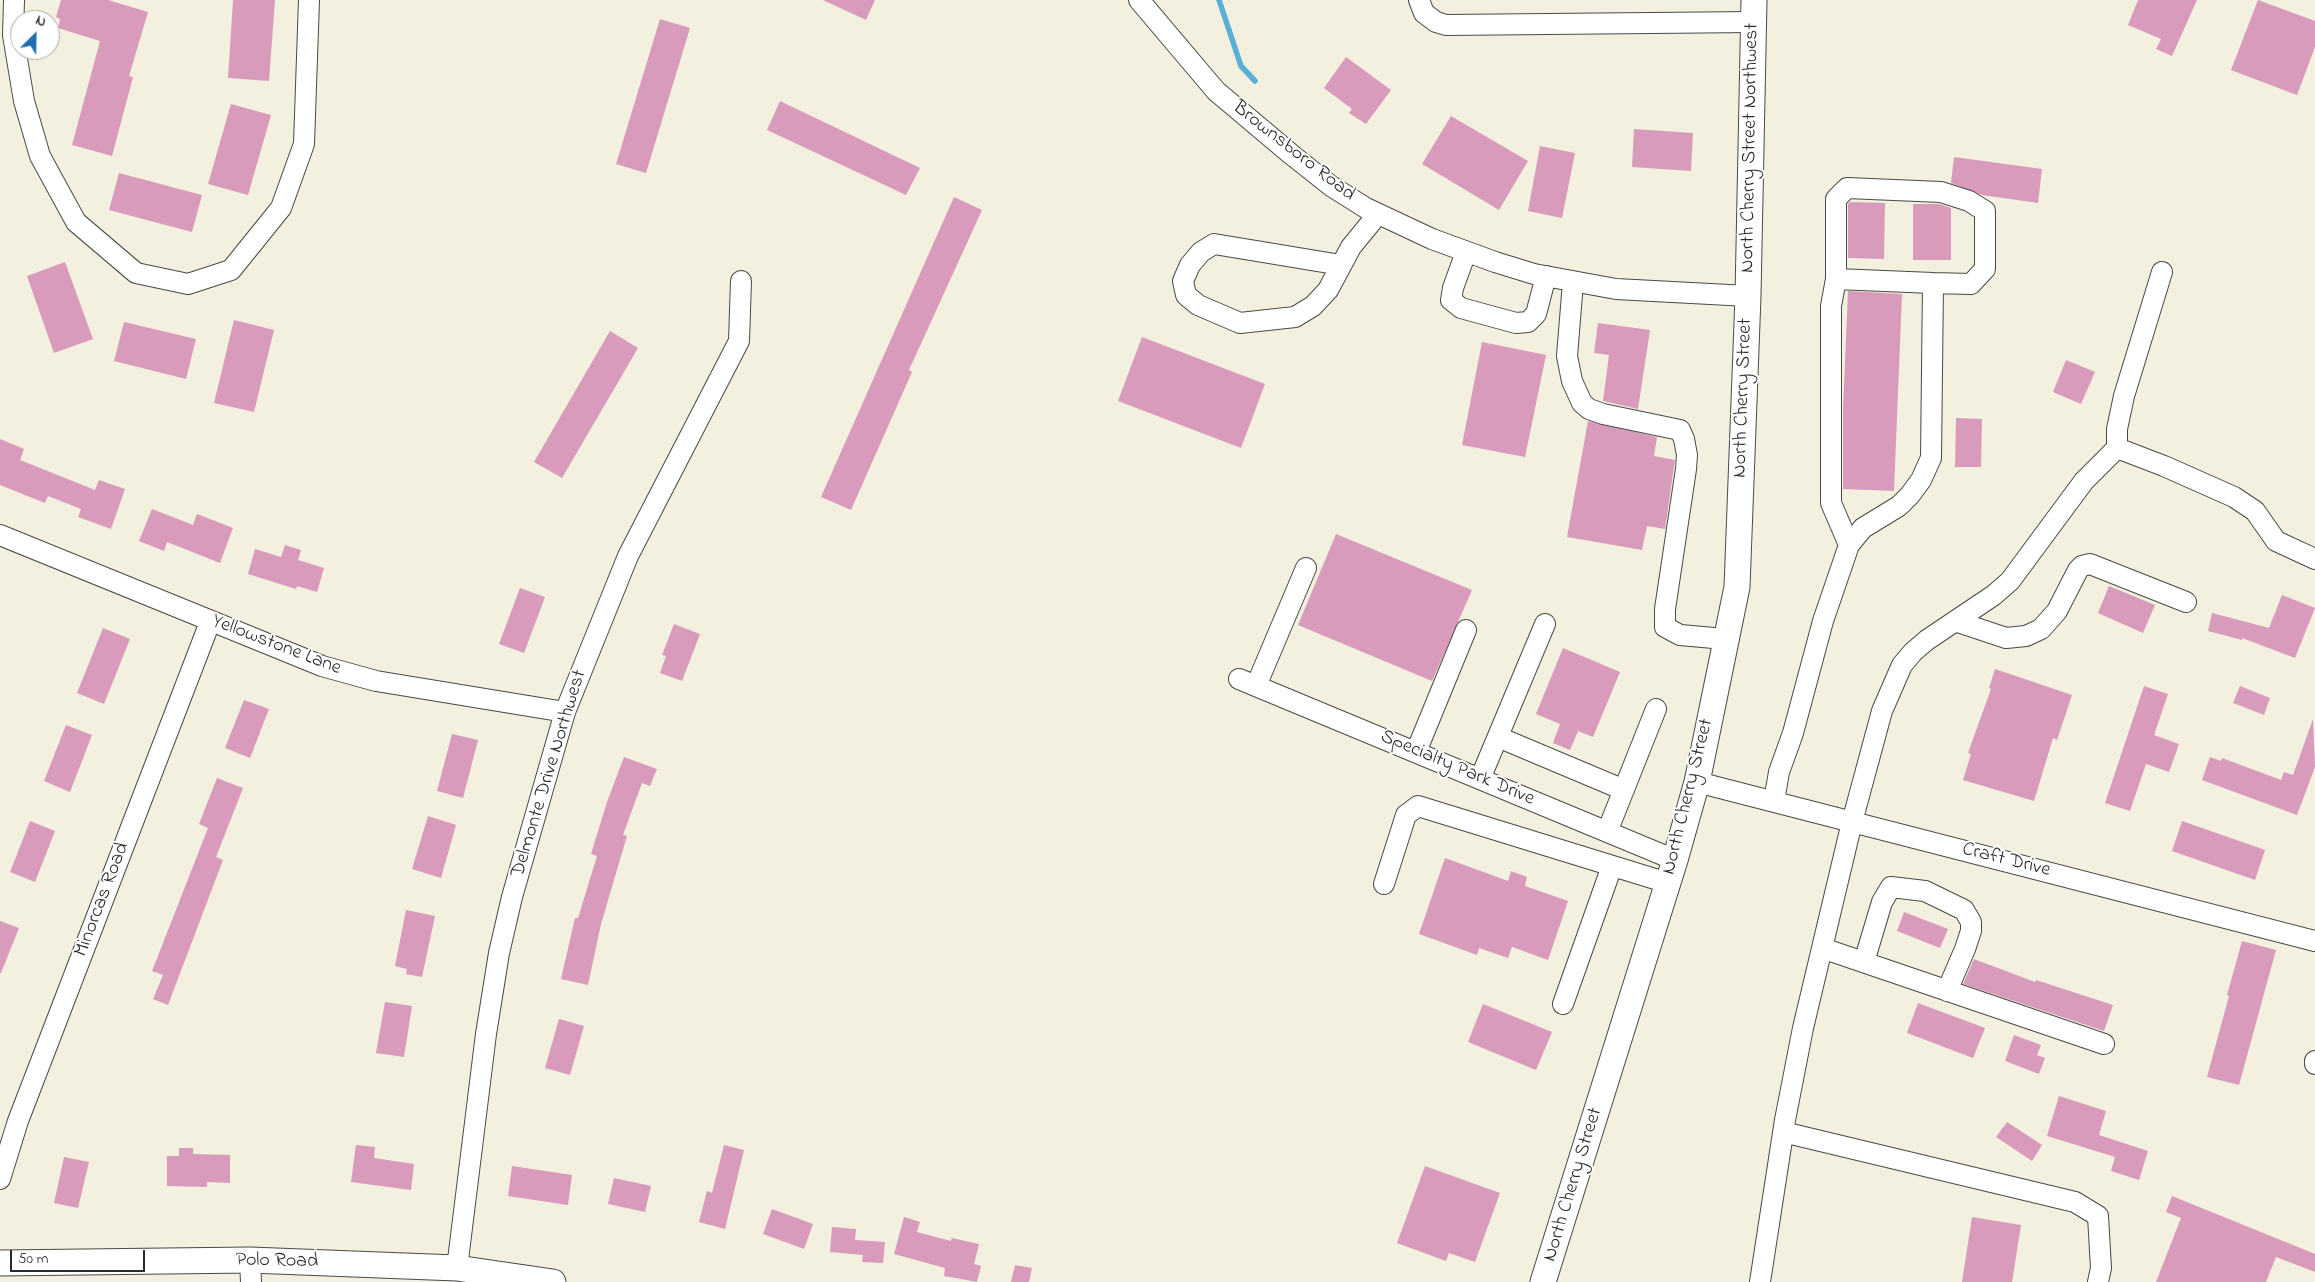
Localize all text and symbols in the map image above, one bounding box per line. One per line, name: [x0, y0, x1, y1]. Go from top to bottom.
north arrow: [10, 10, 60, 60]
text: N: [32, 10, 49, 33]
street label: North Cherry Street Northwest: [1737, 23, 1765, 273]
street label: Brownsboro Road: [1227, 97, 1359, 207]
street label: North Cherry Street: [1729, 318, 1759, 478]
street label: Yellowstone Lane: [208, 610, 344, 682]
street label: Delmonte Drive Northwest: [507, 667, 593, 881]
street label: North Cherry Street: [1658, 717, 1720, 877]
street label: Specialty Park Drive: [1376, 726, 1538, 812]
street label: Craft Drive: [1959, 838, 2053, 884]
street label: Minorcas Road: [70, 839, 136, 961]
street label: North Cherry Street: [1539, 1105, 1609, 1265]
scale bar: [12, 1240, 148, 1272]
text: 50 m: [18, 1248, 48, 1270]
street label: Polo Road: [236, 1249, 318, 1275]

